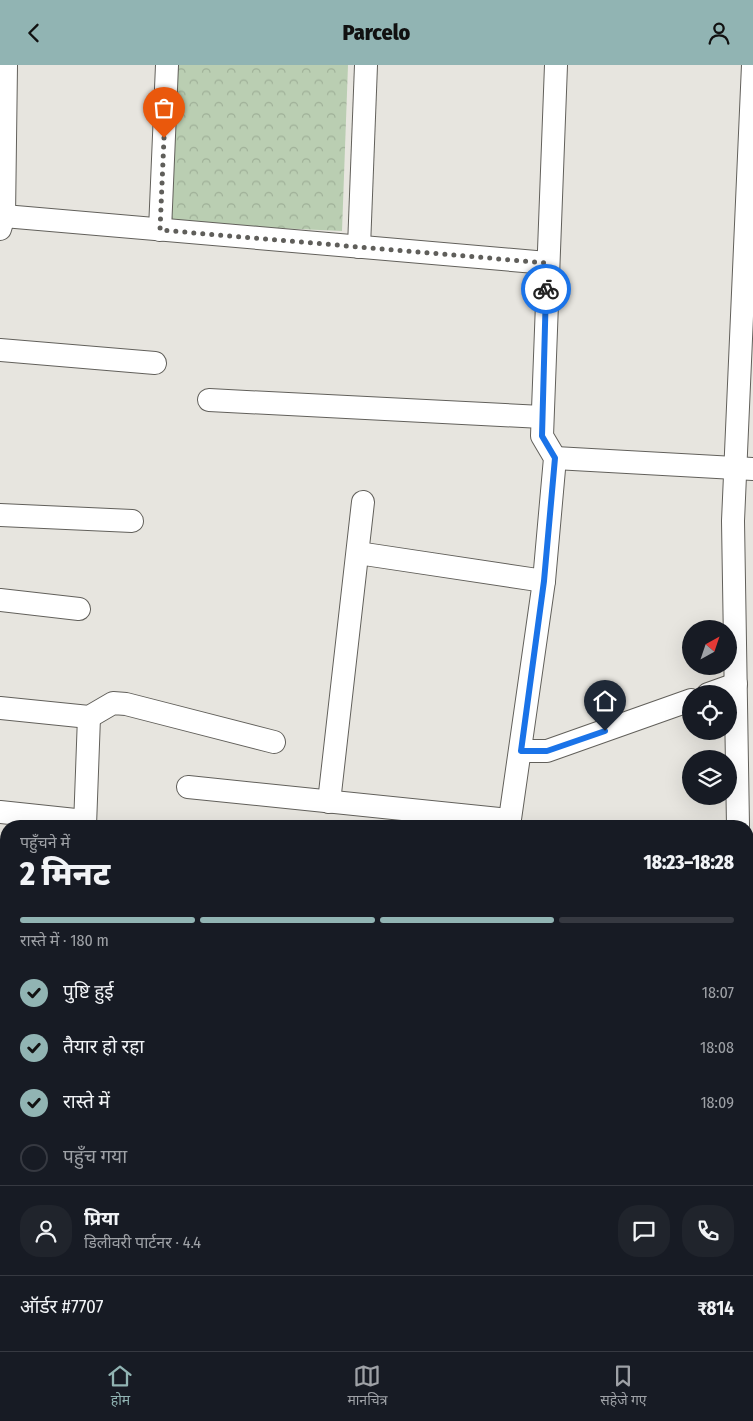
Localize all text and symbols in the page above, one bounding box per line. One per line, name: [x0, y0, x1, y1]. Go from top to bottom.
icon: back: [20, 19, 48, 47]
text: Parcelo: [343, 19, 410, 46]
icon: person: [705, 19, 733, 47]
pin: [143, 87, 185, 138]
icon: bag: [150, 94, 178, 122]
courier: [521, 264, 571, 314]
icon: bike: [532, 275, 560, 303]
north arrow: [682, 620, 738, 675]
map controls: [682, 620, 737, 805]
pin: [584, 680, 626, 731]
button: locate: [682, 685, 737, 740]
icon: home: [591, 687, 619, 715]
button: layers: [682, 750, 737, 805]
text: पहुँचने में: [20, 833, 70, 852]
text: 18:23–18:28: [643, 851, 734, 874]
text: 2 मिनट: [20, 855, 110, 893]
text: रास्ते में · 180 m: [20, 931, 109, 950]
icon: check: [20, 979, 48, 1007]
text: पुष्टि हुई: [63, 980, 114, 1003]
text: 18:07: [702, 983, 734, 1002]
icon: check: [20, 1034, 48, 1062]
text: तैयार हो रहा: [63, 1035, 144, 1058]
text: 18:08: [700, 1038, 734, 1057]
icon: check: [20, 1089, 48, 1117]
text: रास्ते में: [63, 1090, 110, 1113]
text: 18:09: [700, 1093, 734, 1112]
text: पहुँच गया: [63, 1145, 127, 1168]
button: person: [20, 1205, 72, 1257]
button: chat: [618, 1205, 670, 1257]
button: phone: [682, 1205, 734, 1257]
text: प्रिया: [84, 1207, 119, 1230]
text: डिलीवरी पार्टनर · 4.4: [84, 1233, 201, 1252]
text: ऑर्डर #7707: [20, 1295, 103, 1318]
text: ₹814: [698, 1297, 734, 1320]
tab: होम: [106, 1362, 134, 1411]
tab: मानचित्र: [347, 1362, 387, 1411]
tab: सहेजे गए: [600, 1362, 647, 1411]

